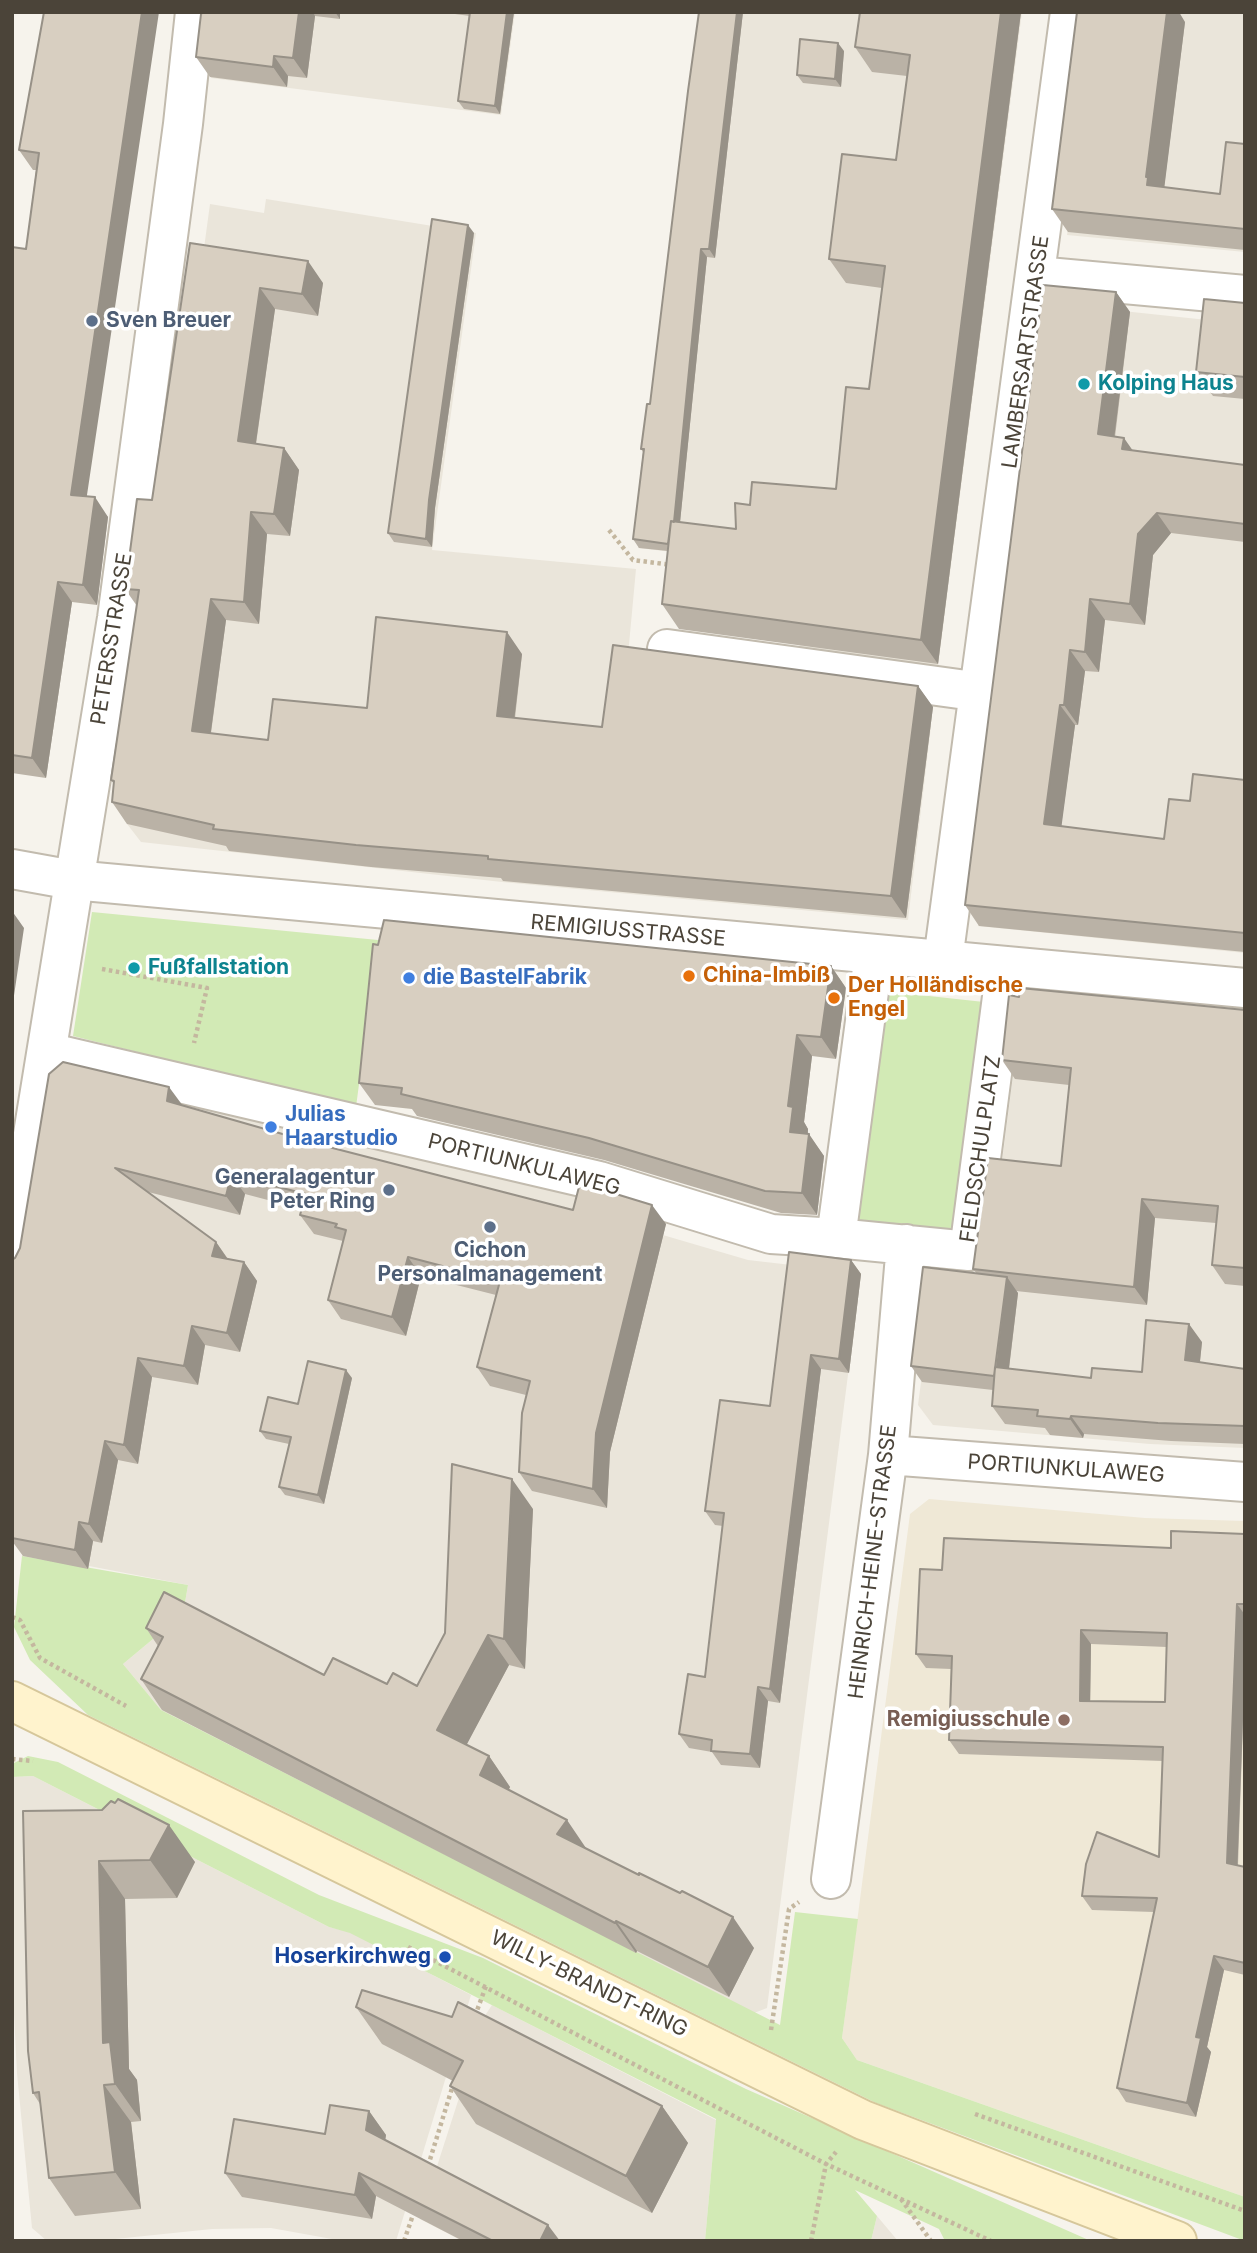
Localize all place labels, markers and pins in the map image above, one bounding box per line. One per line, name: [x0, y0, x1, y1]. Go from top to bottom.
place label: Sven Breuer: [106, 308, 231, 334]
marker: Sven Breuer: [84, 313, 100, 329]
place label: Kolping Haus: [1098, 371, 1234, 397]
marker: Kolping Haus: [1076, 376, 1092, 392]
place label: Fußfallstation: [148, 955, 289, 981]
marker: Fußfallstation: [126, 960, 142, 976]
place label: China-Imbiß: [703, 963, 830, 989]
place label: die BastelFabrik: [423, 965, 587, 991]
marker: China-Imbiß: [681, 968, 697, 984]
marker: die BastelFabrik: [401, 970, 417, 986]
place label: Der Holländische Engel: [848, 973, 1023, 1023]
marker: Der Holländische Engel: [826, 990, 842, 1006]
place label: Julias Haarstudio: [285, 1102, 398, 1152]
marker: Julias Haarstudio: [263, 1119, 279, 1135]
place label: Generalagentur Peter Ring: [215, 1165, 375, 1215]
marker: Generalagentur Peter Ring: [381, 1182, 397, 1198]
marker: Cichon Personalmanagement: [482, 1219, 498, 1235]
place label: Cichon Personalmanagement: [378, 1238, 602, 1288]
place label: Remigiusschule: [887, 1707, 1050, 1733]
marker: Remigiusschule: [1056, 1712, 1072, 1728]
place label: Hoserkirchweg: [275, 1944, 431, 1970]
marker: Hoserkirchweg: [437, 1949, 453, 1965]

